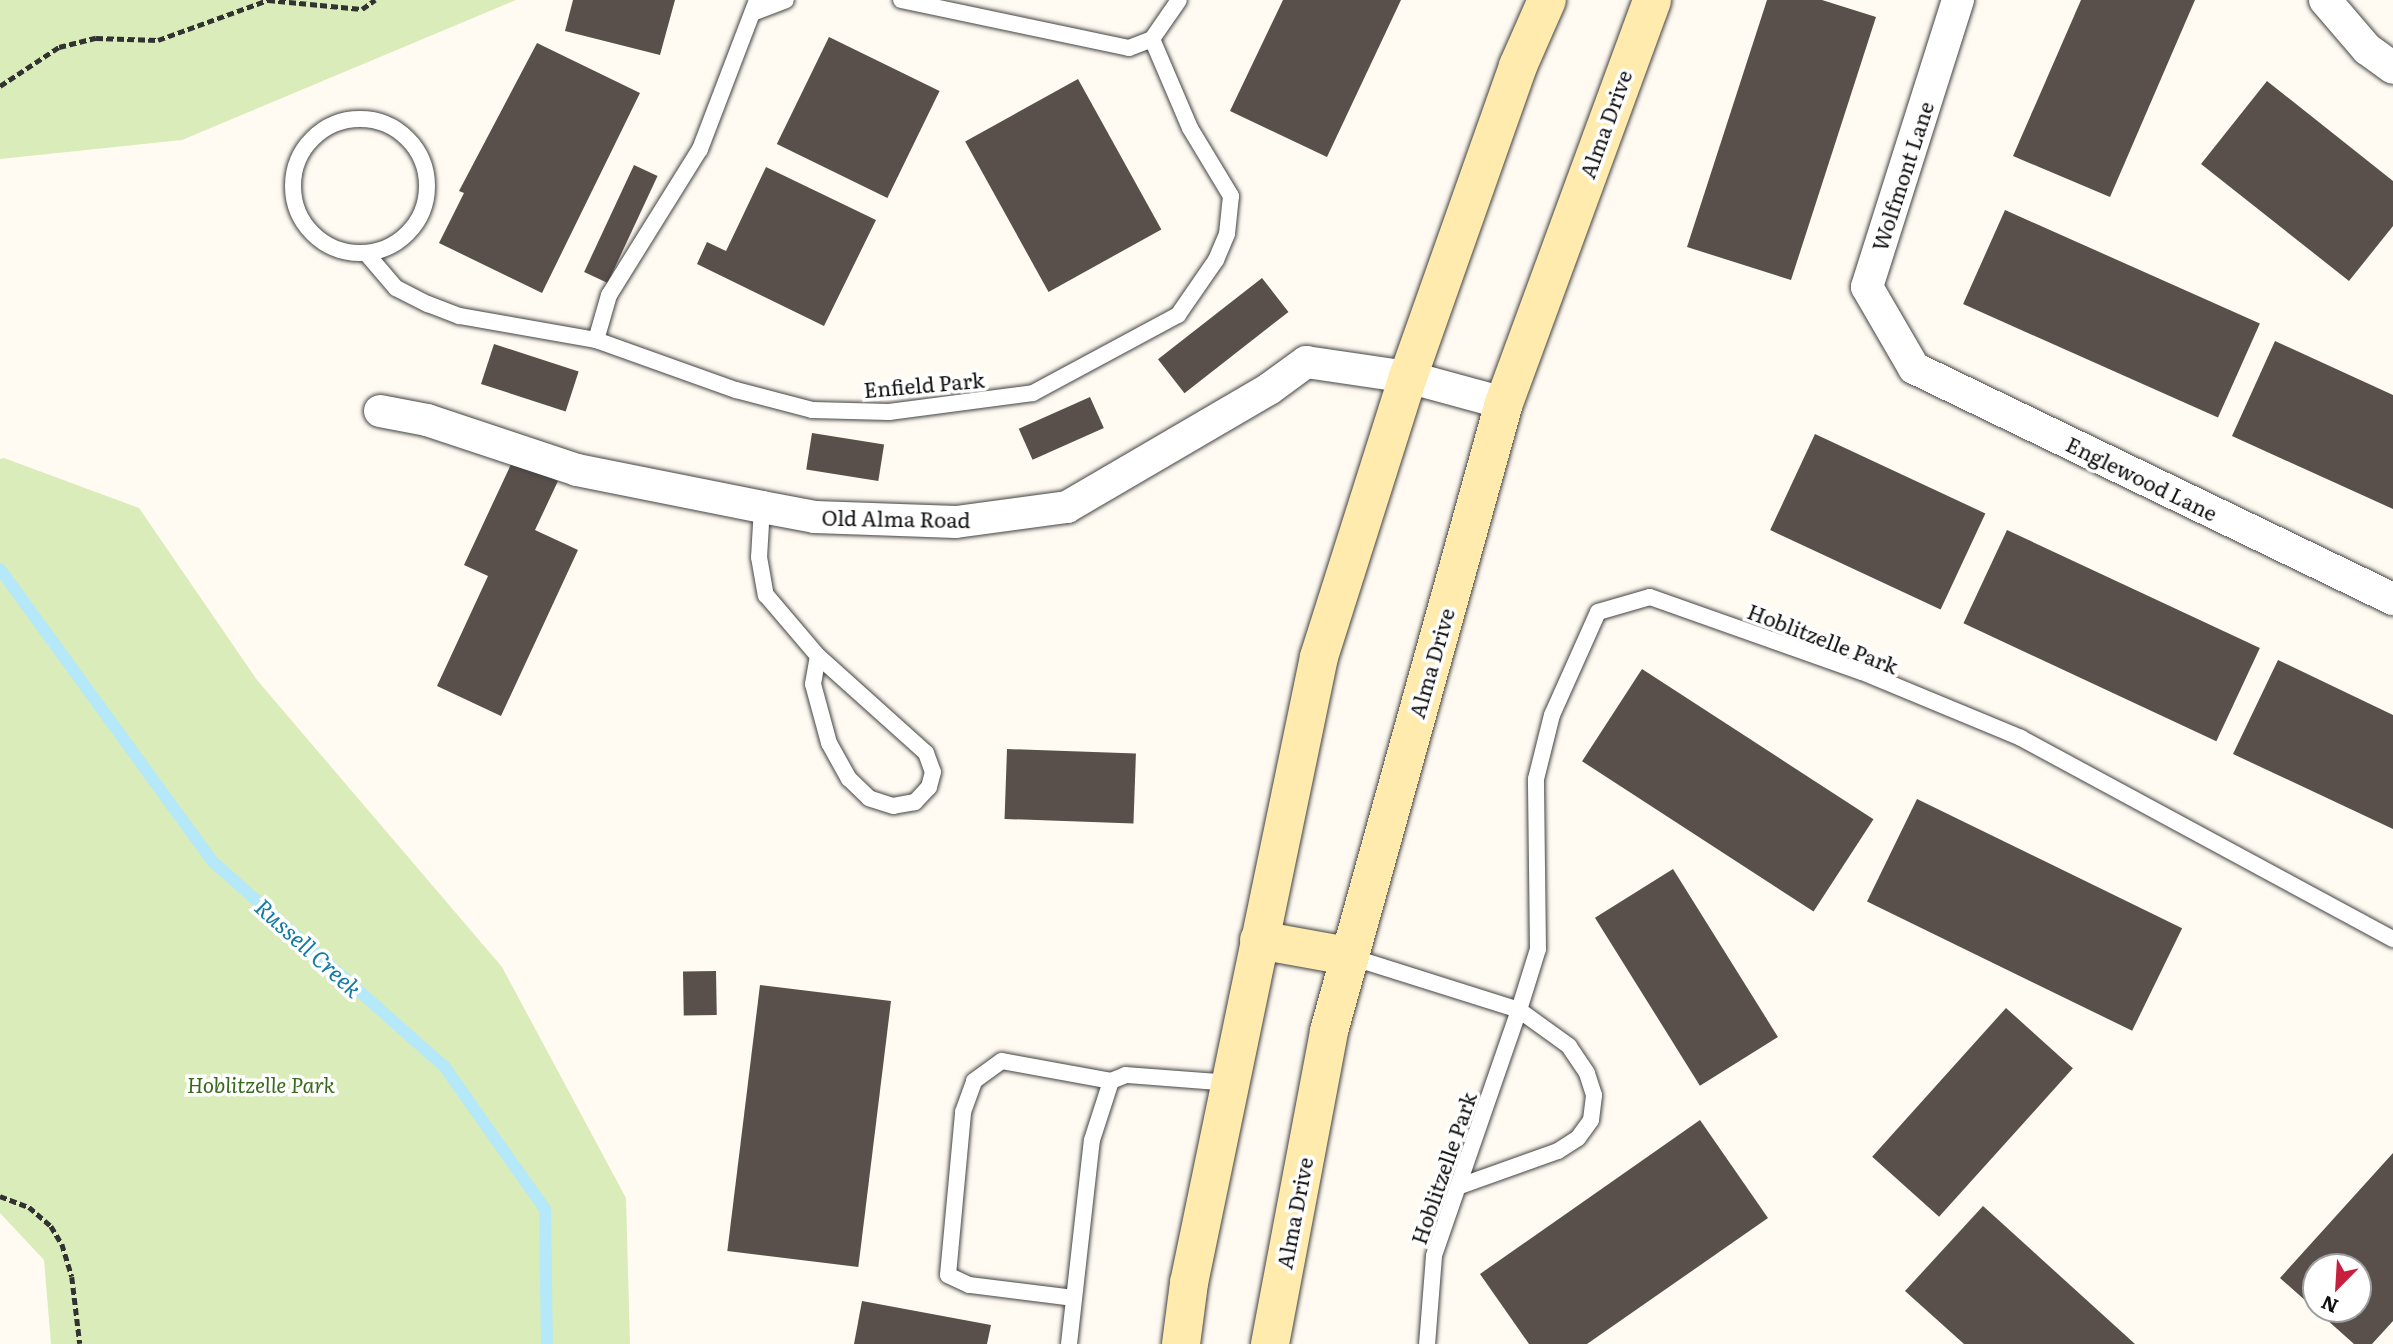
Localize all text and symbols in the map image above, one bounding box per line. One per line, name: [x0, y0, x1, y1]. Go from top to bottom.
street label: Alma Drive: [1574, 66, 1636, 182]
street label: Wolfmont Lane: [1866, 98, 1938, 254]
street label: Enfield Park: [862, 366, 986, 402]
street label: Englewood Lane: [2062, 431, 2222, 525]
street label: Old Alma Road: [821, 504, 971, 532]
street label: Hoblitzelle Park: [1744, 598, 1902, 678]
street label: Alma Drive: [1403, 605, 1459, 721]
water label: Russell Creek: [250, 892, 368, 1002]
park label: Hoblitzelle Park: [187, 1071, 335, 1097]
street label: Hoblitzelle Park: [1405, 1089, 1481, 1247]
street label: Alma Drive: [1271, 1155, 1317, 1271]
north arrow: [2302, 1253, 2372, 1323]
text: N: [2316, 1289, 2342, 1321]

